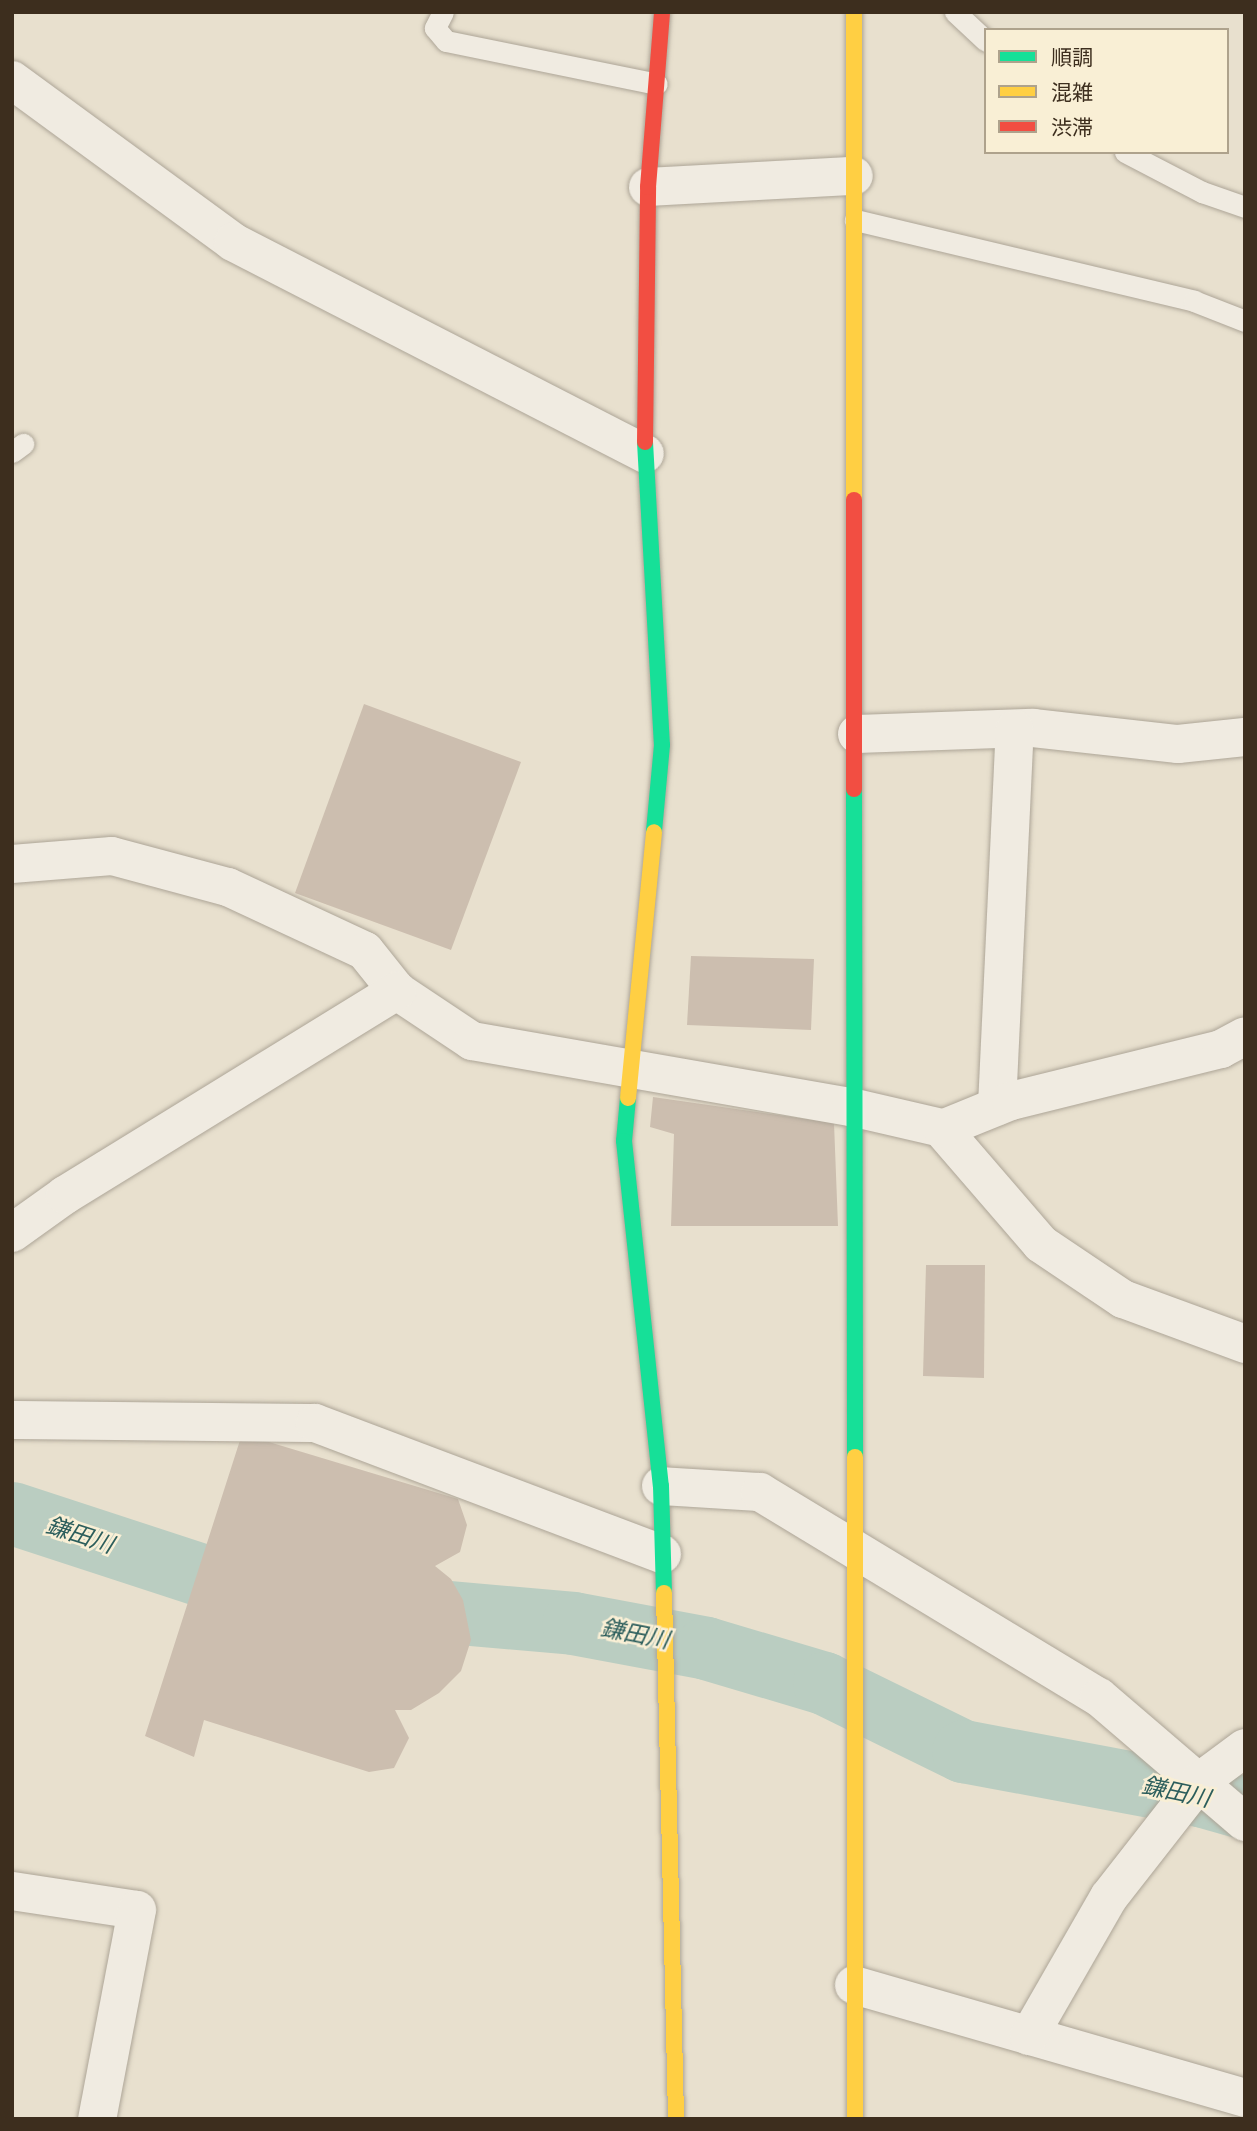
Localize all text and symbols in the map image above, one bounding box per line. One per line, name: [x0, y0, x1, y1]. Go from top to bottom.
legend: [984, 28, 1229, 154]
text: 順調: [1051, 43, 1093, 72]
text: 混雑: [1051, 78, 1093, 107]
text: 渋滞: [1051, 113, 1093, 142]
water label: 鎌田川: [43, 1511, 117, 1559]
water label: 鎌田川: [599, 1614, 671, 1654]
water label: 鎌田川: [1139, 1771, 1213, 1813]

